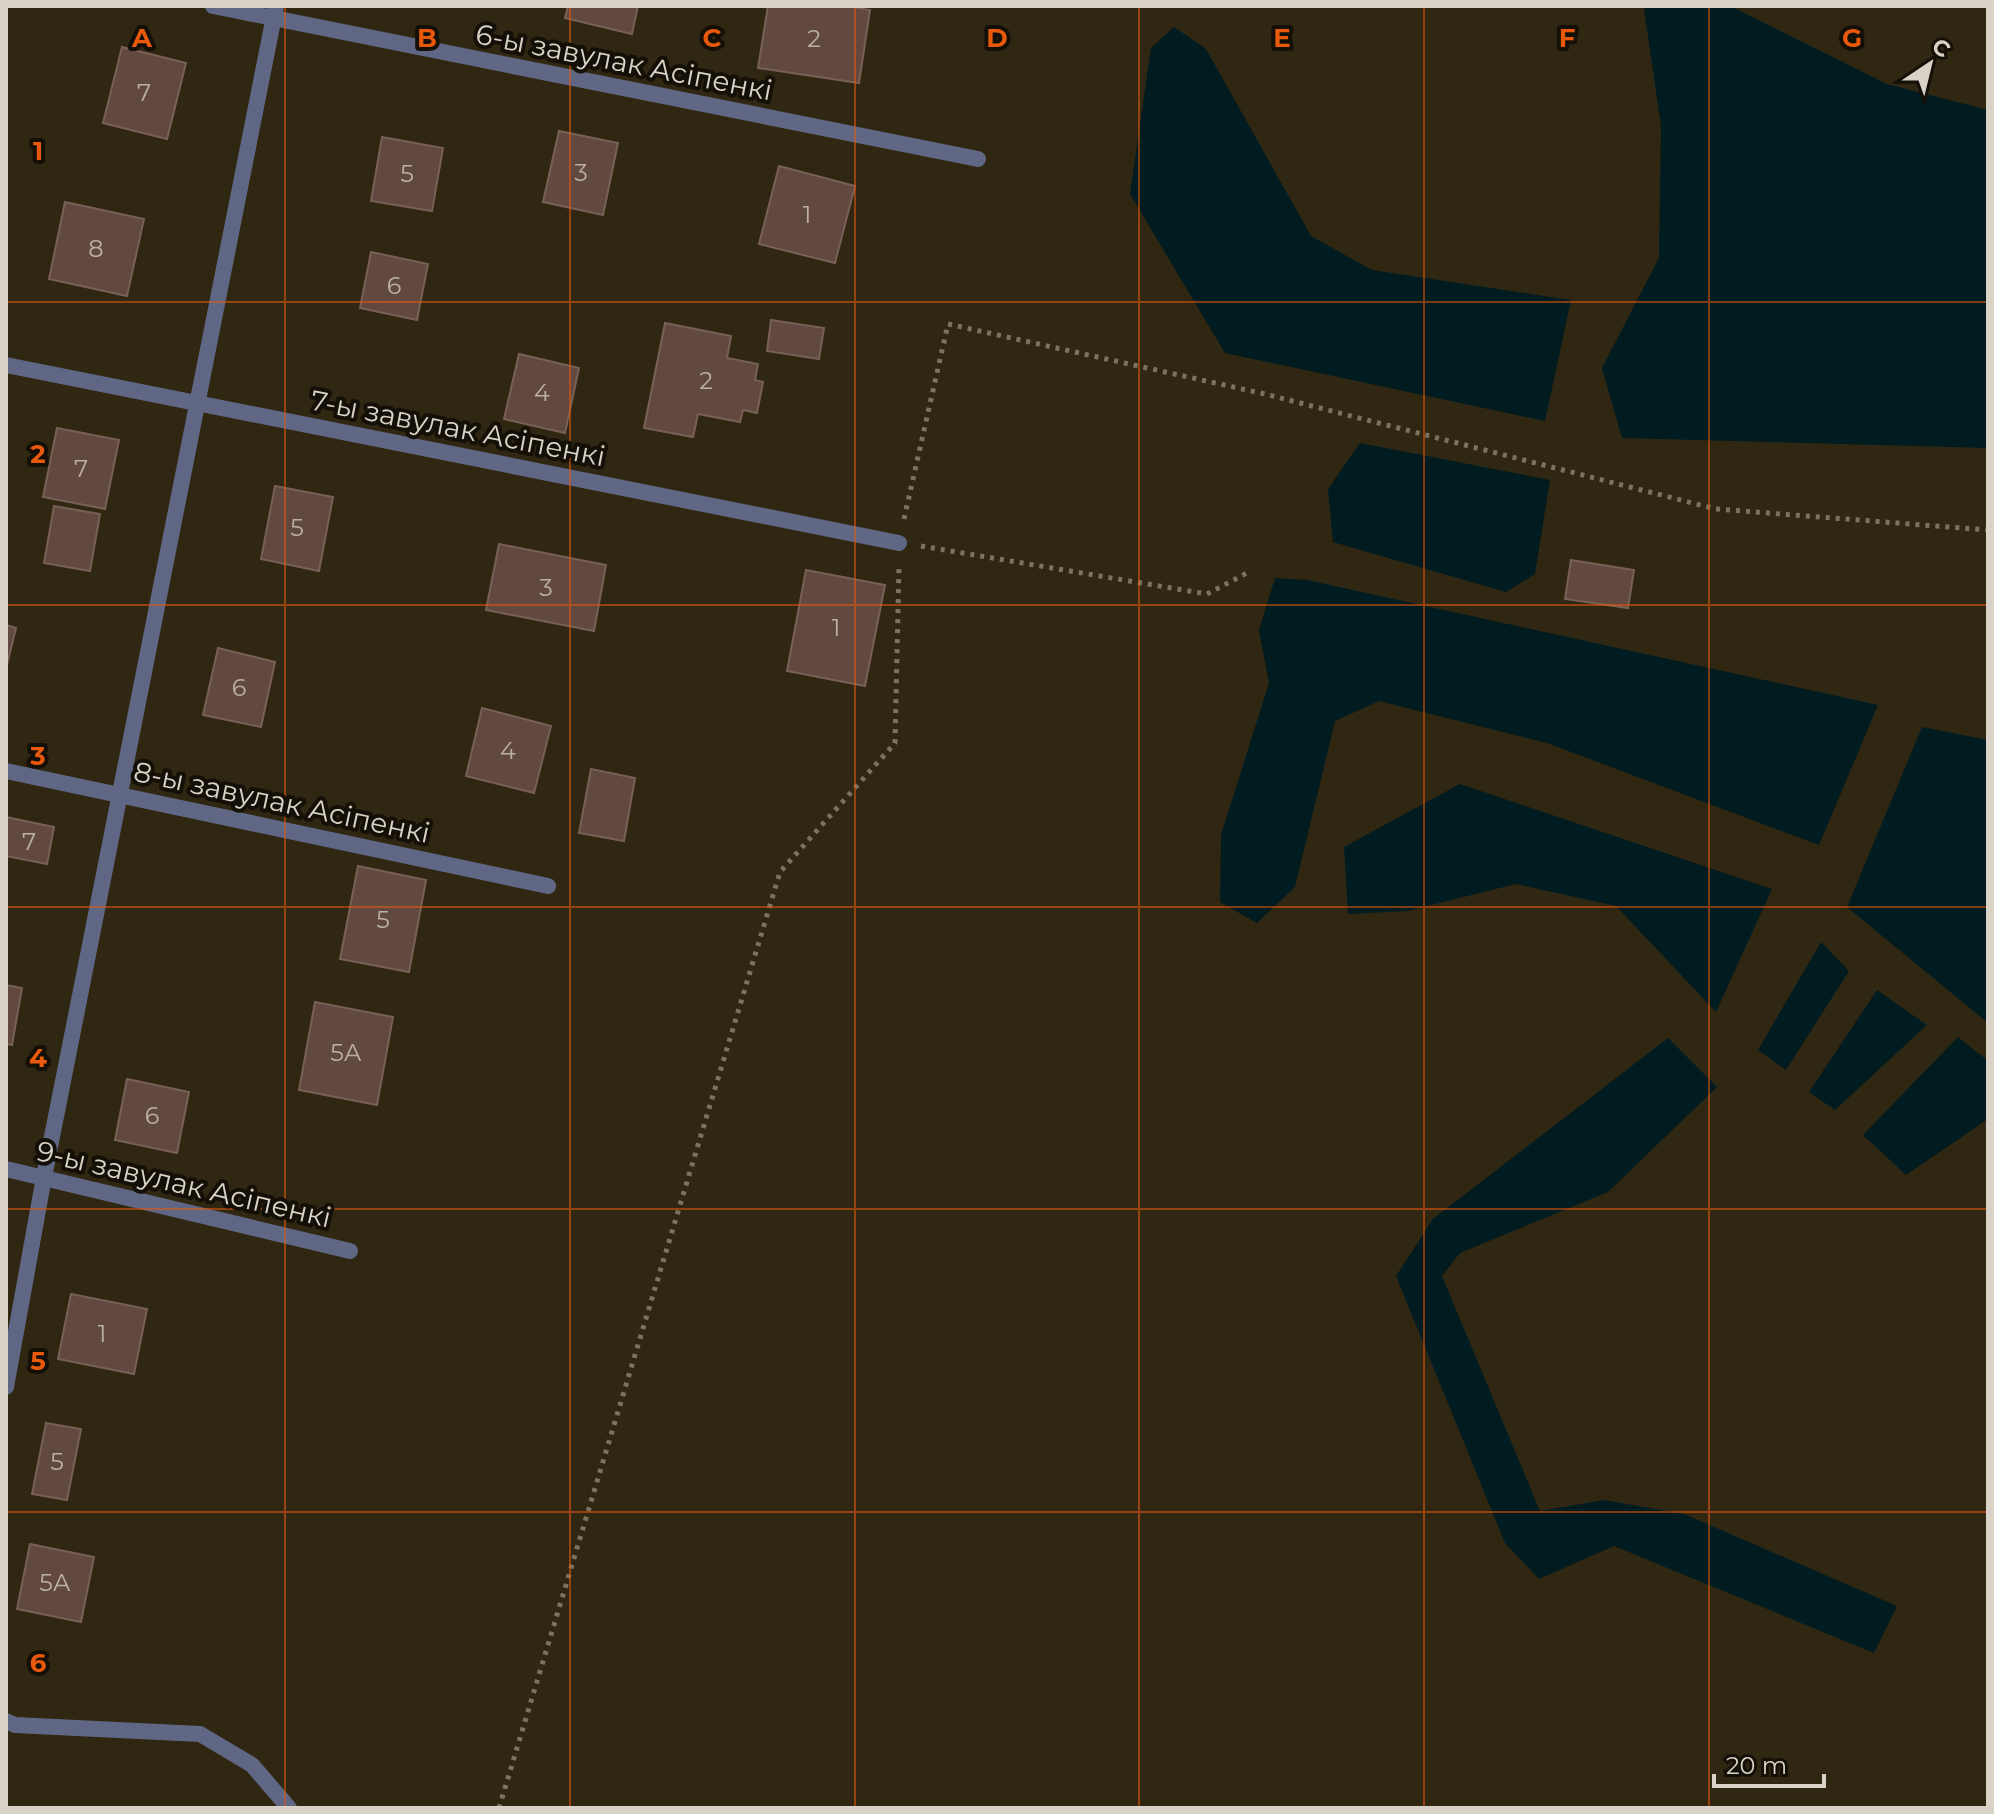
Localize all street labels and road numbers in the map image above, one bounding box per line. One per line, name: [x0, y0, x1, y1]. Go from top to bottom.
street label: 6-ы завулак Асіпенкі: [473, 17, 775, 107]
street label: 7-ы завулак Асіпенкі: [308, 383, 608, 473]
street label: 8-ы завулак Асіпенкі: [131, 754, 433, 850]
street label: 9-ы завулак Асіпенкі: [33, 1134, 335, 1234]

